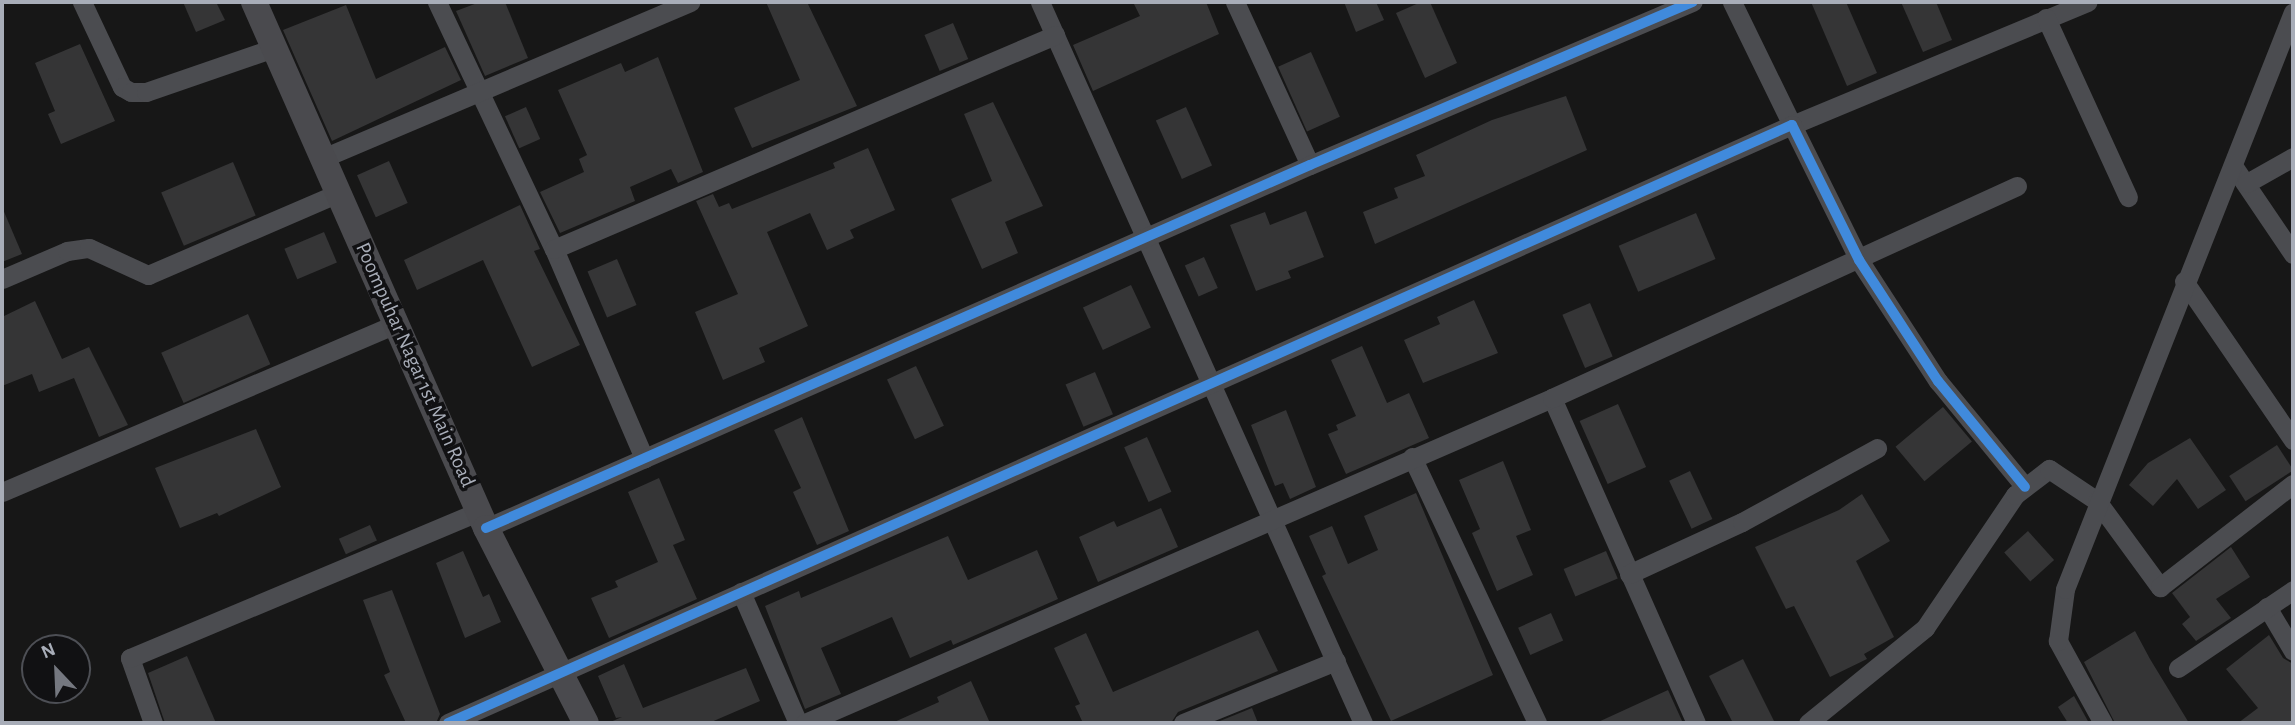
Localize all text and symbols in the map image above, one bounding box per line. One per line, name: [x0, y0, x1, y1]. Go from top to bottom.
street label: Poompuhar Nagar 1st Main Road: [350, 239, 480, 491]
north arrow: [21, 634, 91, 704]
text: N: [39, 640, 58, 662]

